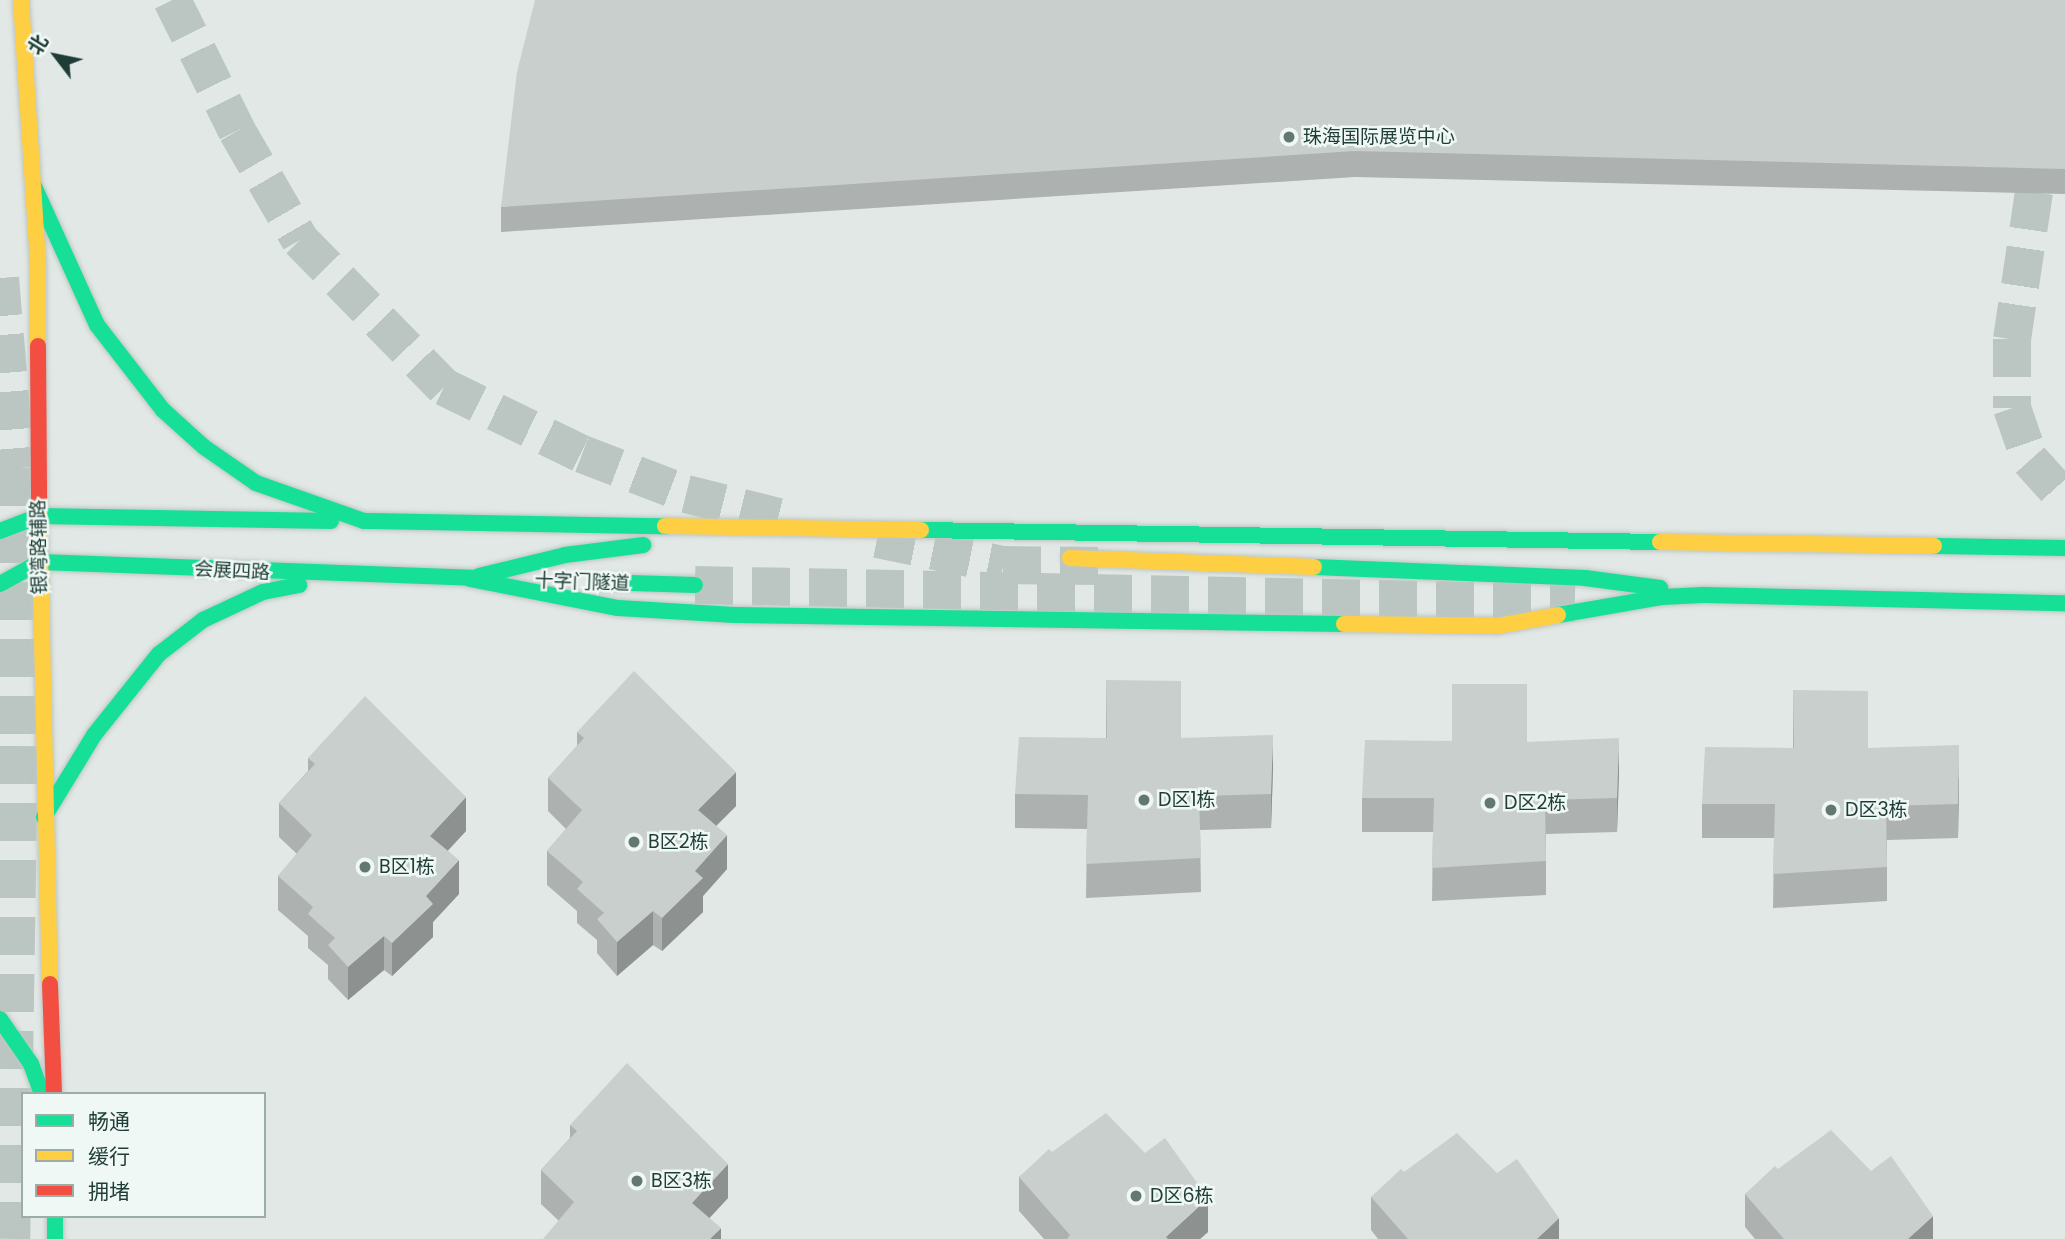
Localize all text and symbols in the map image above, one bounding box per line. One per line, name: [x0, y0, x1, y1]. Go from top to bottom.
north arrow: [21, 21, 91, 91]
text: 北: [21, 29, 54, 60]
place label: 珠海国际展览中心: [1303, 126, 1455, 148]
marker: 珠海国际展览中心: [1281, 129, 1297, 145]
street label: 银湾路辅路: [27, 499, 51, 595]
street label: 会展四路: [193, 558, 271, 584]
street label: 十字门隧道: [534, 569, 630, 595]
place label: D区1栋: [1158, 789, 1216, 811]
marker: D区1栋: [1136, 792, 1152, 808]
place label: D区2栋: [1504, 792, 1566, 814]
marker: D区2栋: [1482, 795, 1498, 811]
place label: D区3栋: [1845, 799, 1908, 821]
marker: D区3栋: [1823, 802, 1839, 818]
place label: B区2栋: [648, 831, 709, 853]
marker: B区2栋: [626, 834, 642, 850]
place label: B区1栋: [379, 856, 435, 878]
marker: B区1栋: [357, 859, 373, 875]
legend: [21, 1092, 266, 1218]
text: 畅通: [88, 1107, 130, 1136]
text: 缓行: [88, 1142, 130, 1171]
place label: B区3栋: [651, 1170, 712, 1192]
marker: B区3栋: [629, 1173, 645, 1189]
text: 拥堵: [88, 1177, 130, 1206]
place label: D区6栋: [1150, 1185, 1213, 1207]
marker: D区6栋: [1128, 1188, 1144, 1204]

